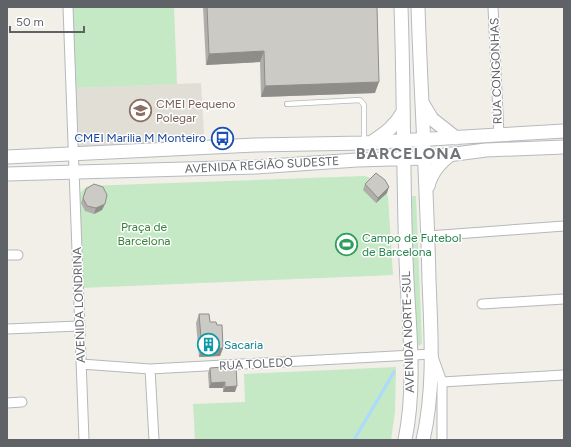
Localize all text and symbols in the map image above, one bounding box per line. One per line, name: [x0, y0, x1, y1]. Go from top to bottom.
scale bar: [10, 8, 84, 34]
text: 50 m: [16, 15, 44, 29]
street label: RUA CONGONHAS: [487, 18, 505, 124]
place label: CMEI Pequeno Polegar: [156, 97, 235, 125]
school or university icon: CMEI Pequeno Polegar: [127, 98, 153, 124]
bus stop icon: CMEI Marilia M Monteiro: [209, 125, 235, 151]
place label: CMEI Marilia M Monteiro: [74, 131, 206, 145]
district label: BARCELONA: [356, 144, 462, 163]
street label: AVENIDA REGIÃO SUDESTE: [185, 154, 339, 176]
park label: Praça de Barcelona: [118, 220, 170, 248]
place label: Campo de Futebol de Barcelona: [362, 231, 461, 259]
sports icon: Campo de Futebol de Barcelona: [333, 232, 359, 258]
street label: AVENIDA LONDRINA: [70, 247, 88, 363]
street label: AVENIDA NORTE-SUL: [399, 270, 417, 393]
building icon: Sacaria: [196, 332, 222, 358]
place label: Sacaria: [224, 338, 263, 352]
street label: RUA TOLEDO: [219, 355, 293, 373]

